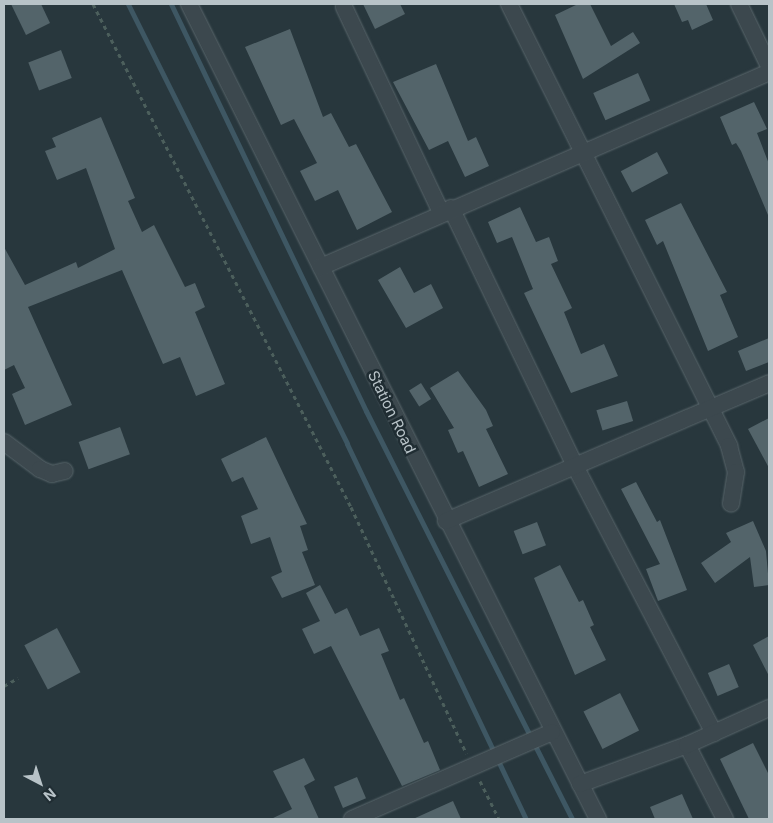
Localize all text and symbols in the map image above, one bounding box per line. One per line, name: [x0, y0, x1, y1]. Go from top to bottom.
street label: Station Road: [364, 368, 420, 456]
north arrow: [15, 758, 65, 808]
text: N: [40, 785, 60, 805]

